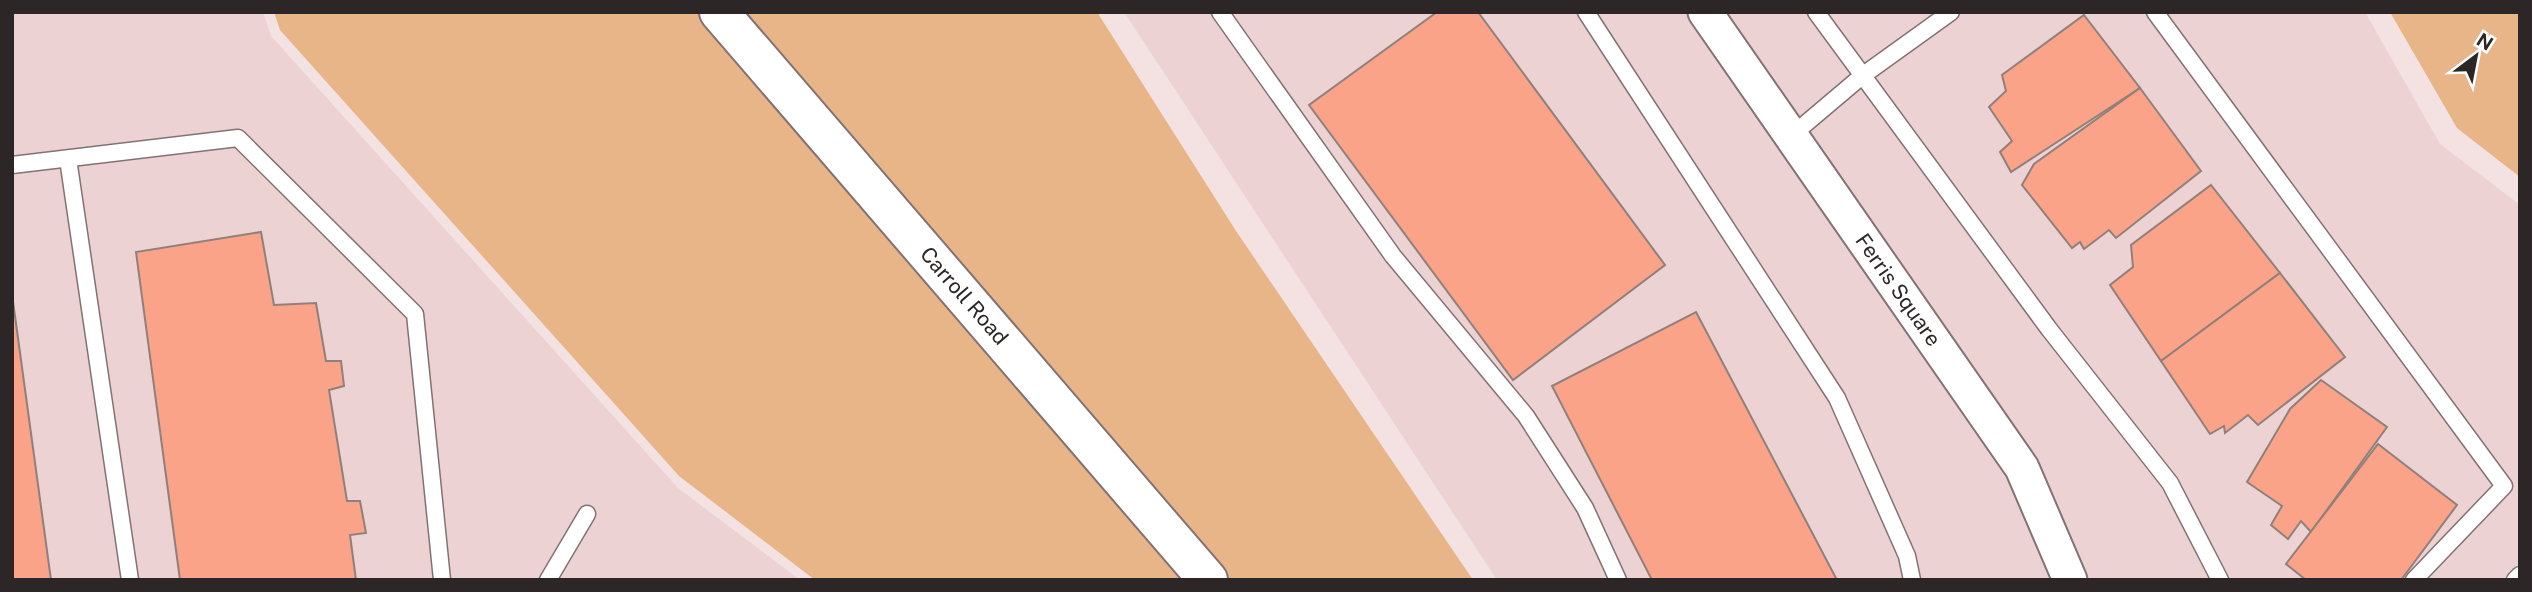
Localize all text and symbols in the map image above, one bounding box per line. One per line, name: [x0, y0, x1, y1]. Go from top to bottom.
north arrow: [2441, 21, 2511, 91]
text: N: [2473, 28, 2497, 55]
street label: Ferris Square: [1850, 229, 1946, 351]
street label: Carroll Road: [915, 242, 1014, 350]

